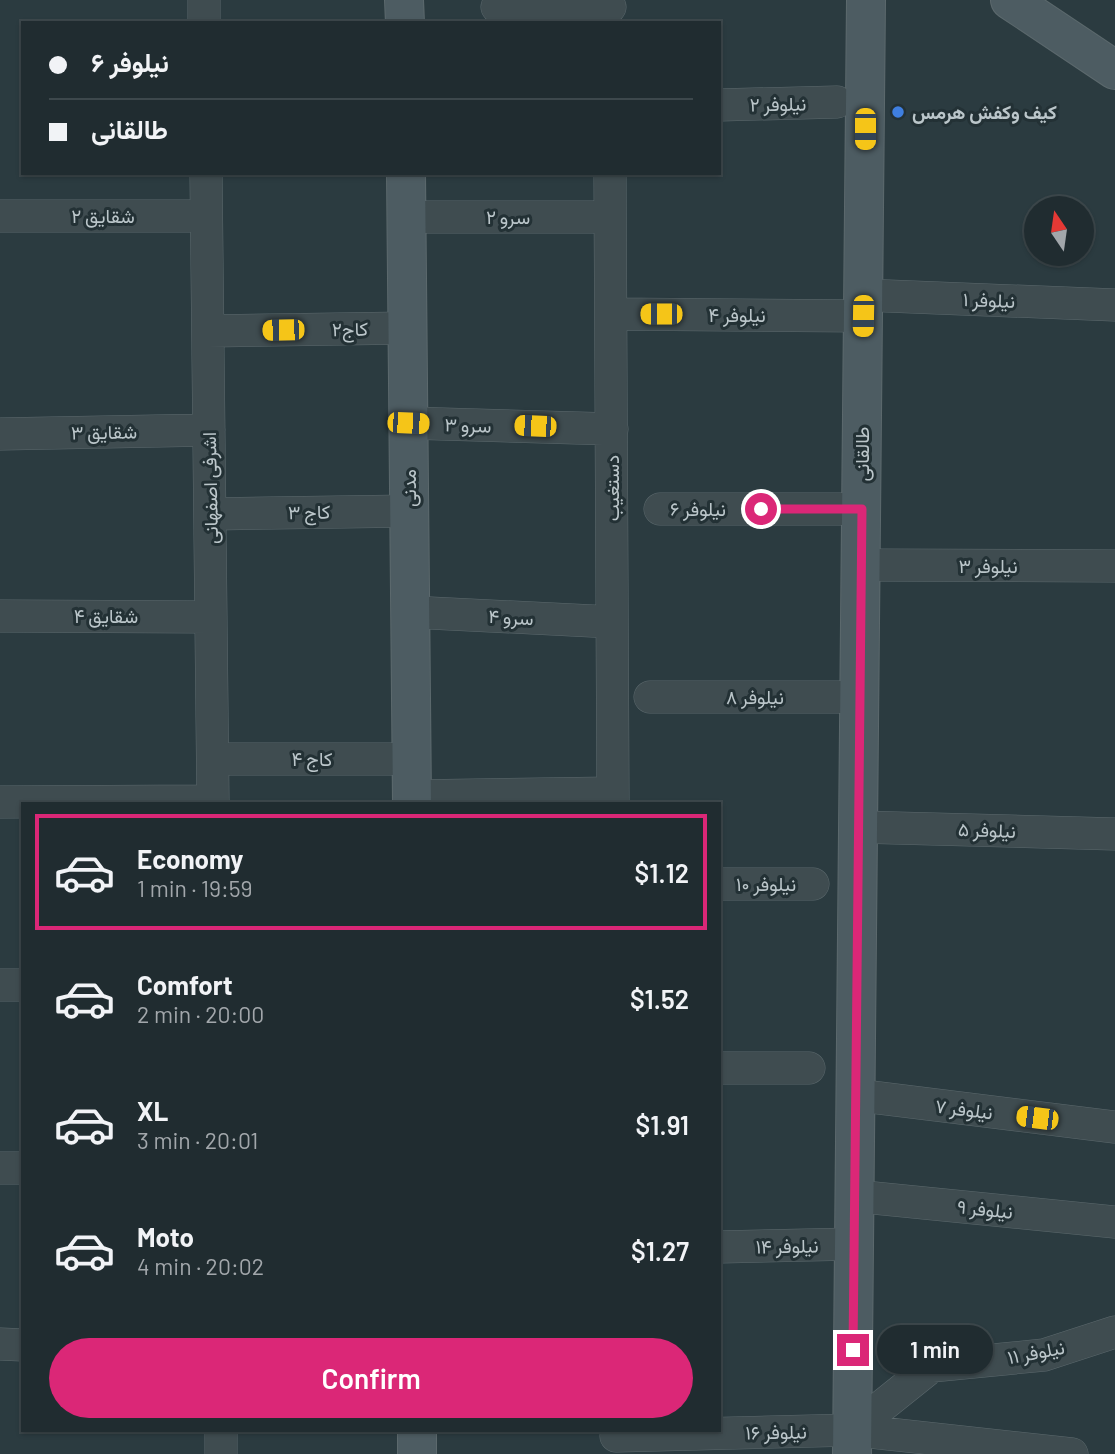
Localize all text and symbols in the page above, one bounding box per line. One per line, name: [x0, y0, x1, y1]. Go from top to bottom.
text: نیلوفر ۶: [91, 46, 169, 77]
street label: نیلوفر ۲: [750, 92, 806, 116]
place label: کیف و‌کفش هرمس: [912, 100, 1057, 125]
marker: کیف و‌کفش هرمس: [890, 104, 906, 120]
car: [855, 108, 876, 150]
text: طالقانی: [91, 113, 168, 144]
north arrow: [1024, 196, 1094, 266]
map controls: [1024, 196, 1094, 266]
street label: شقایق ۲: [71, 204, 135, 228]
street label: سرو ۲: [486, 205, 530, 229]
street label: نیلوفر ۱: [963, 287, 1015, 313]
car: [853, 295, 874, 337]
street label: نیلوفر ۴: [708, 303, 766, 327]
car: [641, 304, 683, 325]
street label: کاج۲: [332, 317, 368, 342]
car: [262, 319, 305, 341]
car: [387, 412, 430, 434]
street label: سرو ۳: [444, 412, 492, 438]
car: [514, 415, 557, 437]
street label: شقایق ۳: [71, 419, 137, 445]
street label: طالقانی: [850, 427, 874, 482]
street label: اشرفی اصفهانی: [197, 432, 223, 544]
street label: دستغیب: [600, 455, 624, 521]
street label: مدنی: [397, 469, 421, 507]
route start: [745, 493, 777, 525]
street label: نیلوفر ۶: [670, 497, 726, 521]
street label: کاج ۳: [288, 500, 330, 525]
street label: نیلوفر ۳: [958, 554, 1018, 578]
street label: شقایق ۴: [74, 604, 138, 628]
street label: سرو ۴: [488, 604, 534, 630]
street label: نیلوفر ۸: [726, 685, 784, 709]
street label: کاج ۴: [292, 747, 332, 772]
street label: نیلوفر ۵: [958, 817, 1016, 843]
icon: car: [53, 841, 116, 904]
text: Economy: [137, 843, 243, 874]
text: $1.12: [634, 857, 689, 888]
street label: نیلوفر ۱۰: [736, 872, 796, 896]
text: 1 min · 19:59: [137, 874, 253, 902]
icon: car: [53, 967, 116, 1030]
text: Comfort: [137, 969, 233, 1000]
text: $1.52: [630, 983, 689, 1014]
text: 2 min · 20:00: [137, 1000, 264, 1028]
icon: car: [53, 1093, 116, 1156]
street label: نیلوفر ۷: [934, 1094, 994, 1124]
text: XL: [137, 1095, 168, 1126]
car: [1015, 1105, 1060, 1131]
text: $1.91: [636, 1109, 689, 1140]
text: 3 min · 20:01: [137, 1126, 258, 1154]
street label: نیلوفر ۹: [956, 1194, 1014, 1224]
icon: car: [53, 1219, 116, 1282]
text: Moto: [137, 1221, 194, 1252]
street label: نیلوفر ۱۴: [755, 1233, 819, 1259]
text: $1.27: [631, 1235, 689, 1266]
text: 4 min · 20:02: [137, 1252, 264, 1280]
callout: 1 min: [878, 1326, 993, 1374]
route end: [837, 1334, 869, 1366]
text: 1 min: [910, 1335, 960, 1363]
street label: نیلوفر ۱۱: [1005, 1335, 1067, 1369]
button: Confirm: [49, 1338, 693, 1418]
street label: نیلوفر ۱۶: [745, 1419, 807, 1445]

